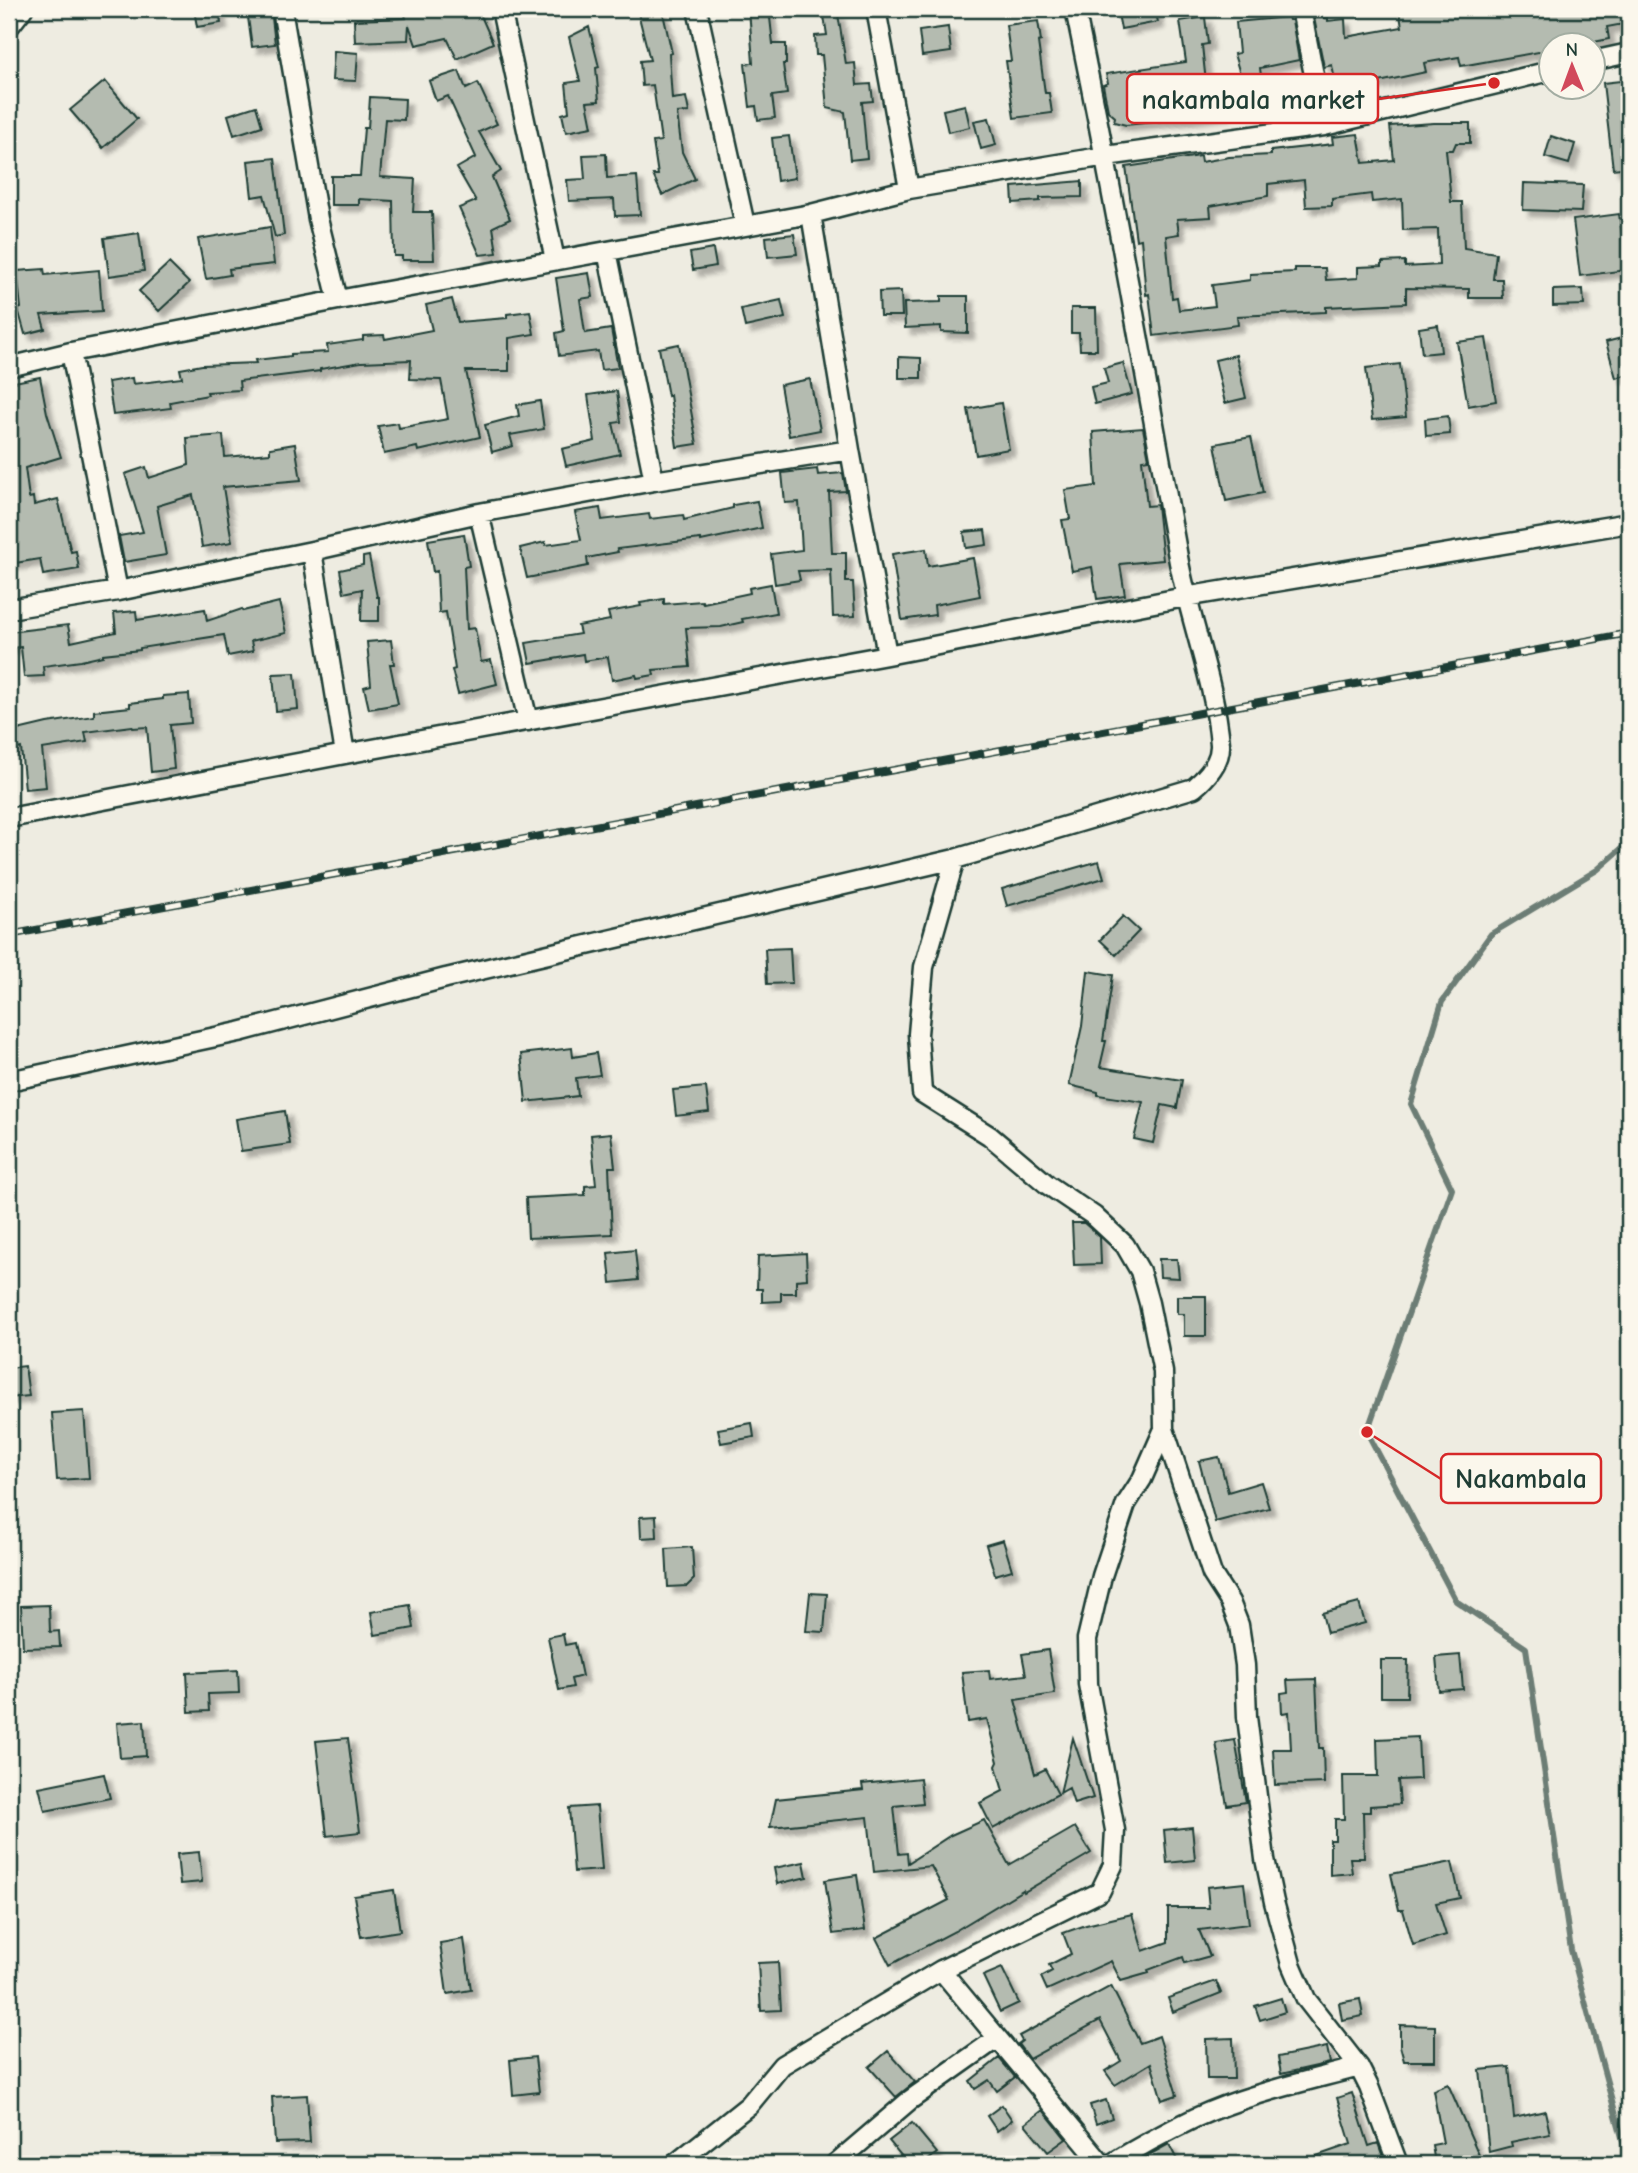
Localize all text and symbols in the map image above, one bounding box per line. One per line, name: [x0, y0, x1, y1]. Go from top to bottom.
north arrow: [1536, 32, 1606, 102]
text: N: [1565, 39, 1578, 61]
callout: nakambala market: [1127, 74, 1378, 123]
text: nakambala market: [1142, 84, 1365, 116]
callout: Nakambala: [1441, 1454, 1601, 1503]
text: Nakambala: [1455, 1463, 1587, 1495]

